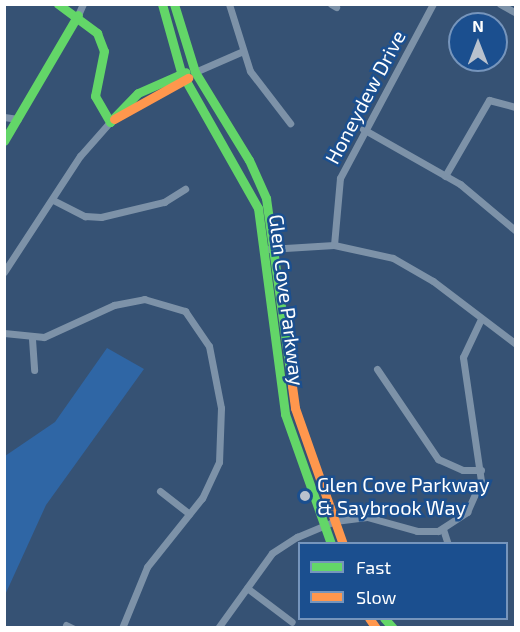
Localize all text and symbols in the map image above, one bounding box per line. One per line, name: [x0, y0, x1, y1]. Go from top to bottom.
north arrow: [448, 12, 508, 72]
text: N: [472, 16, 484, 35]
street label: Honeydew Drive: [320, 26, 410, 168]
street label: Glen Cove Parkway: [265, 213, 309, 387]
place label: Glen Cove Parkway & Saybrook Way: [317, 472, 490, 519]
marker: Glen Cove Parkway & Saybrook Way: [298, 489, 312, 503]
legend: [298, 542, 508, 620]
text: Fast: [356, 556, 391, 578]
text: Slow: [356, 586, 396, 608]

